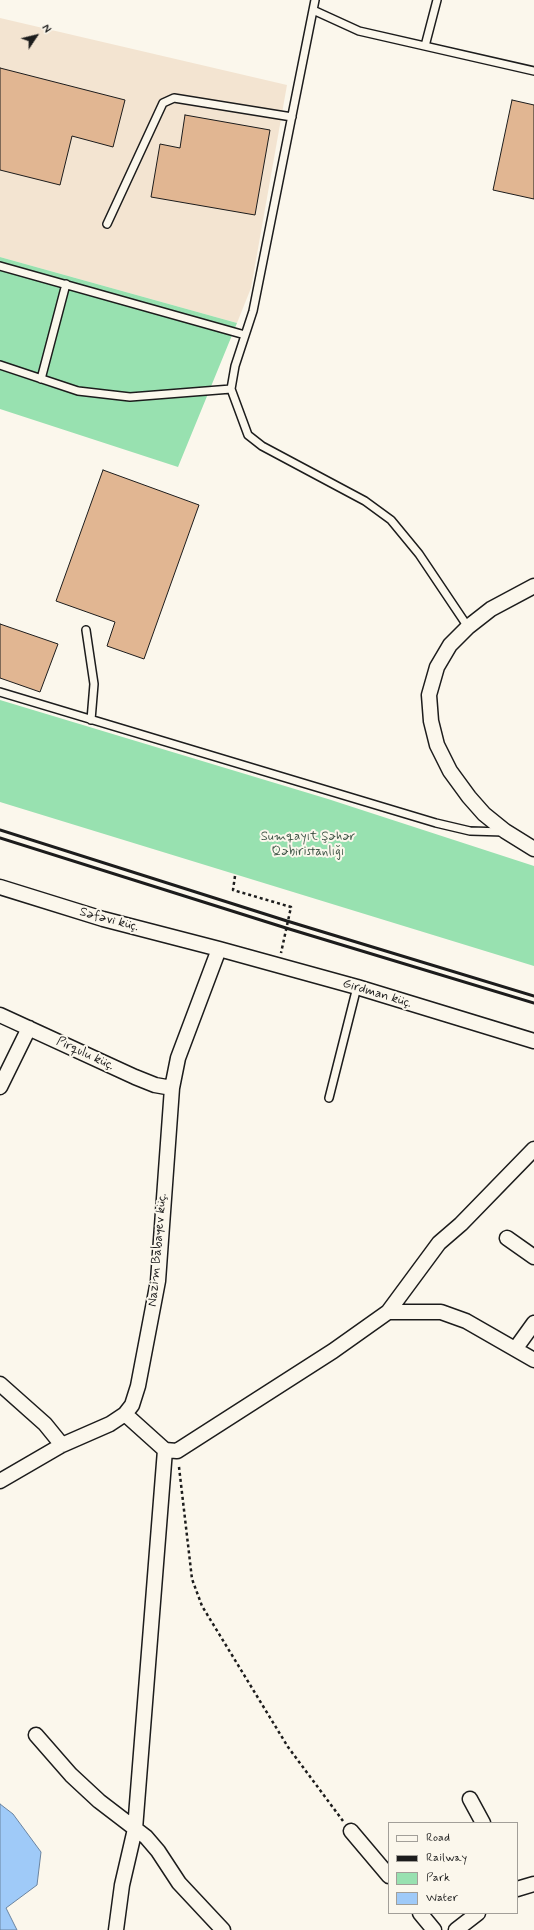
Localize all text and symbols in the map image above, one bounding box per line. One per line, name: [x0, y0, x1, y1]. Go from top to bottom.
north arrow: [16, 16, 56, 56]
text: N: [38, 22, 54, 36]
park label: Sumqayıt Şəhər Qəbiristanlığı: [261, 829, 355, 860]
street label: Səfəvi küç.: [78, 905, 140, 935]
street label: Girdman küç.: [341, 976, 413, 1012]
street label: Pirqulu küç.: [54, 1034, 116, 1074]
street label: Nazim Babayev küç.: [145, 1193, 171, 1307]
legend: [388, 1822, 518, 1914]
text: Road: [426, 1830, 450, 1846]
text: Railway: [426, 1850, 467, 1866]
text: Park: [426, 1870, 450, 1886]
text: Water: [426, 1890, 458, 1906]

